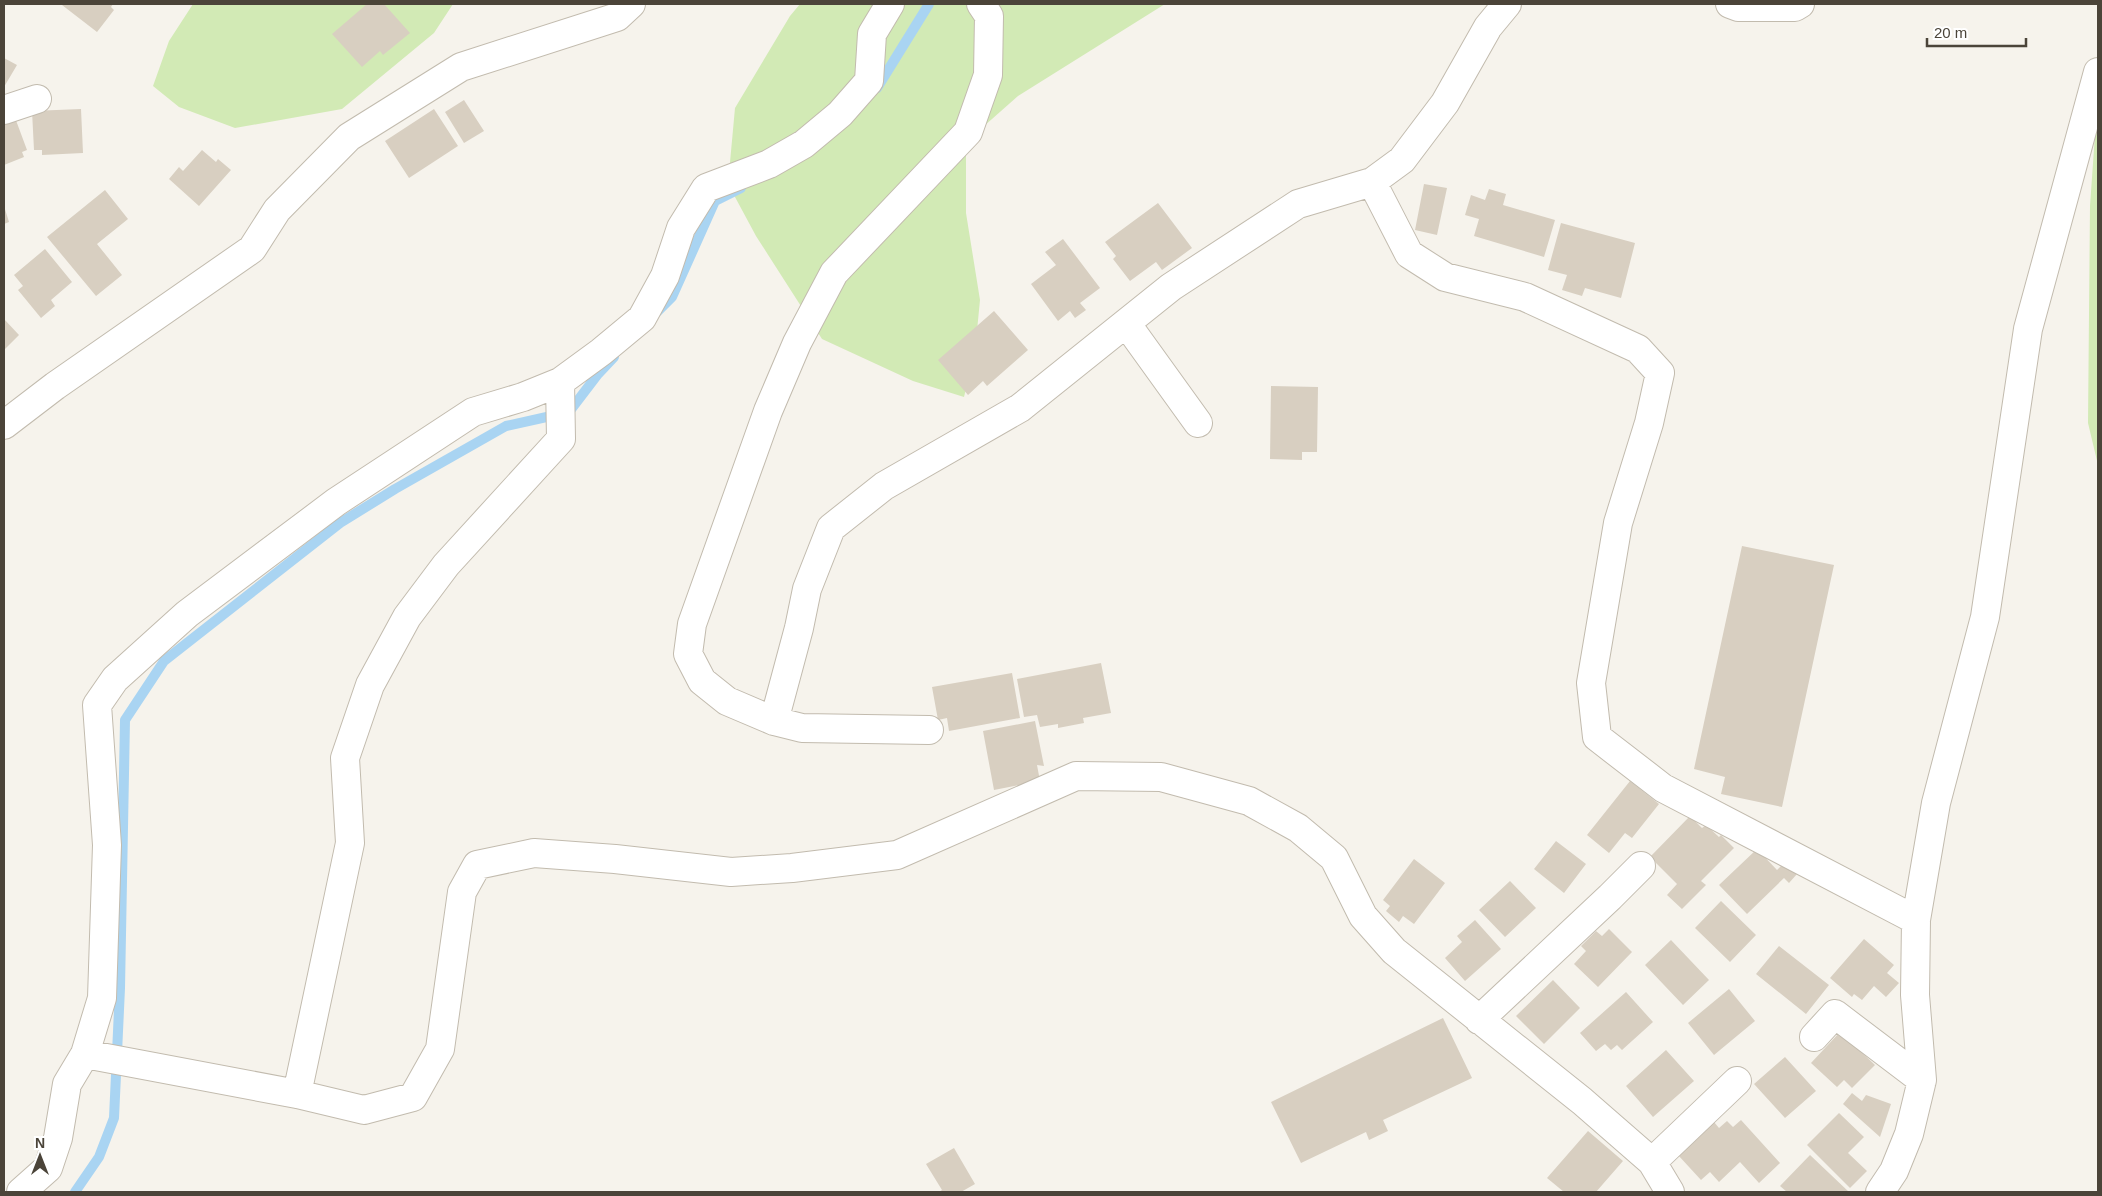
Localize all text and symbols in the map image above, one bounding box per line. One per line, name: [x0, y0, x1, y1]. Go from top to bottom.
scale bar: [1927, 15, 2026, 47]
text: 20 m: [1934, 24, 1967, 41]
north arrow: [15, 1131, 65, 1181]
text: N: [35, 1135, 45, 1151]

